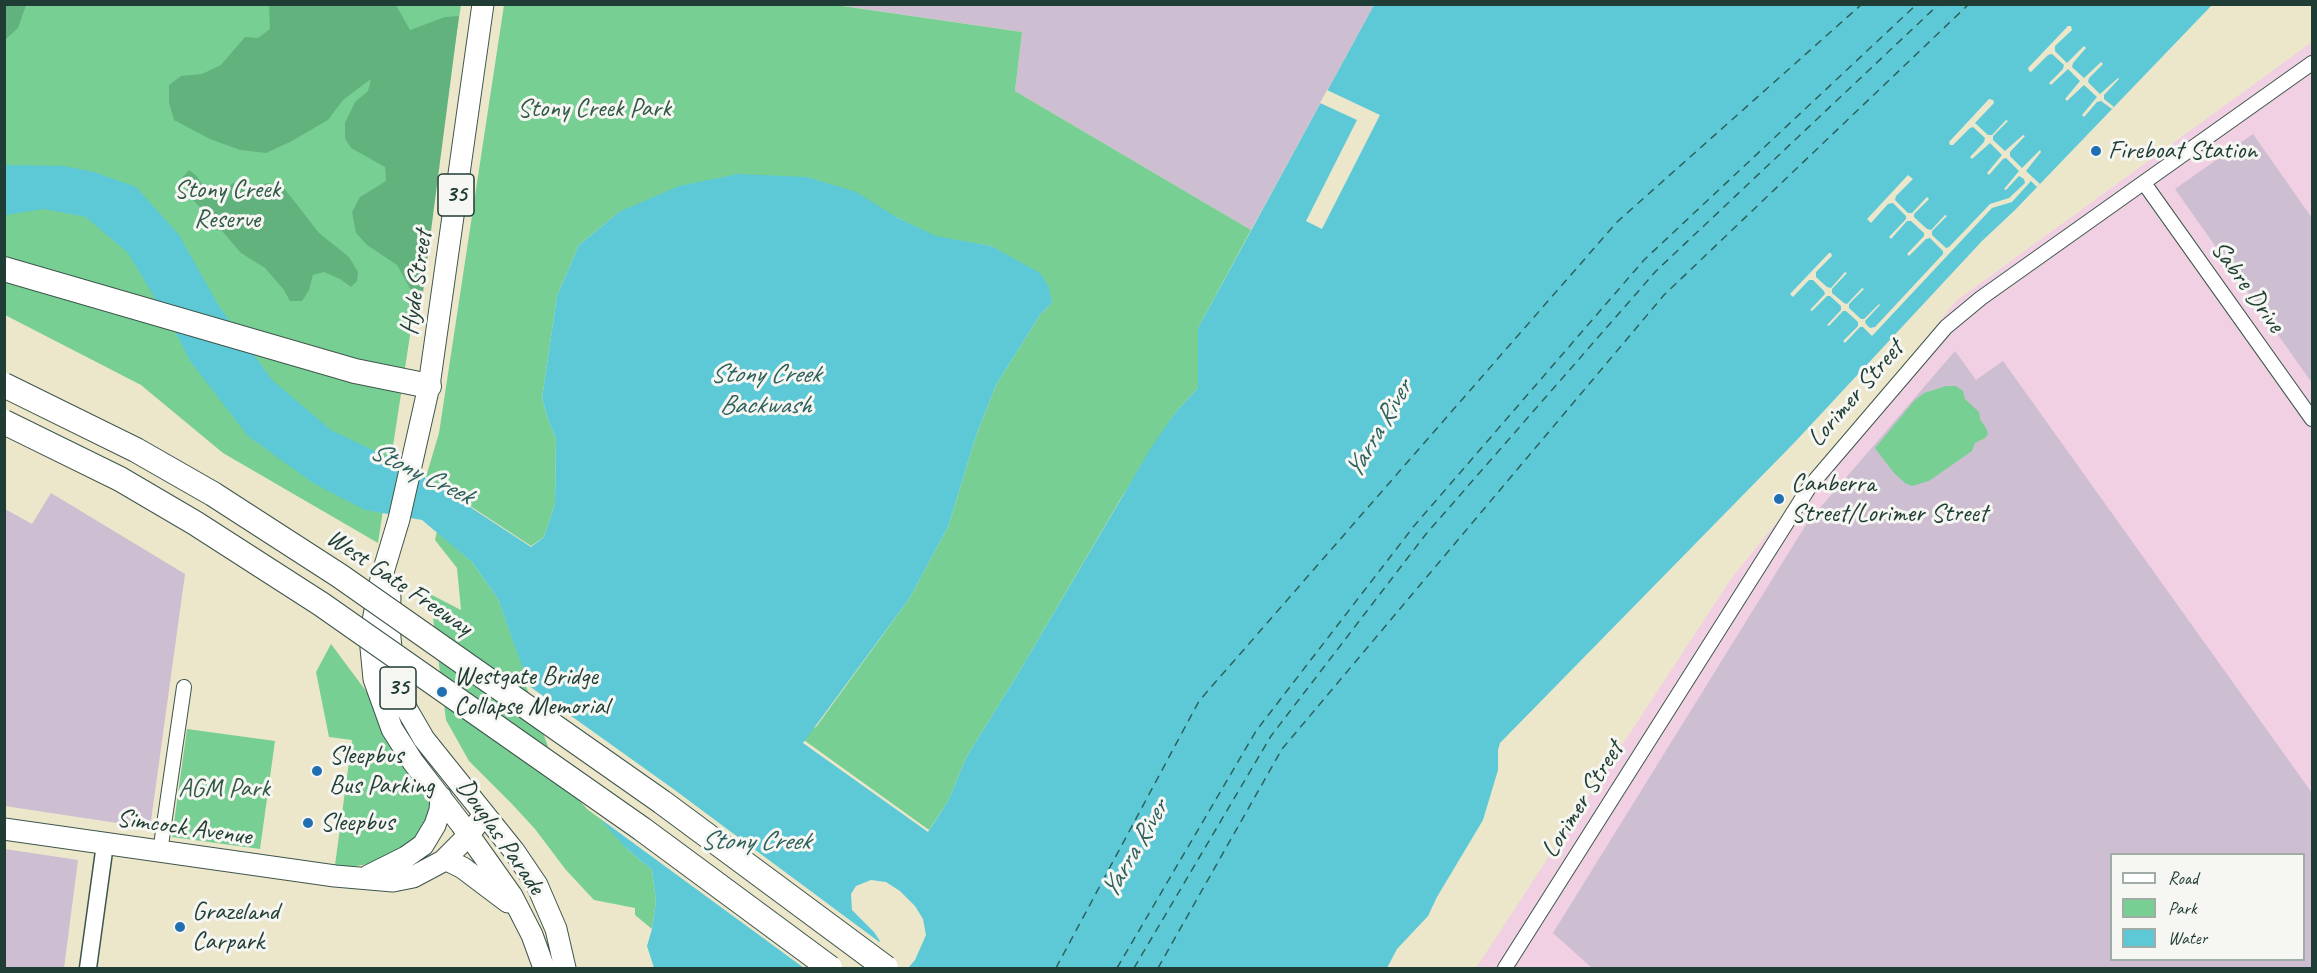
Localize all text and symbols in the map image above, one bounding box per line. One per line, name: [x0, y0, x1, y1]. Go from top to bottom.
park label: Stony Creek Park: [517, 93, 671, 125]
place label: Fireboat Station: [2108, 135, 2257, 167]
marker: Fireboat Station: [2089, 144, 2103, 158]
park label: Stony Creek Reserve: [174, 174, 280, 236]
road number: 35: [438, 174, 474, 216]
street label: Hyde Street: [394, 229, 440, 337]
street label: Sabre Drive: [2203, 235, 2291, 339]
street label: Lorimer Street: [1801, 334, 1911, 454]
water label: Stony Creek Backwash: [710, 359, 820, 422]
water label: Yarra River: [1338, 375, 1420, 485]
water label: Stony Creek: [365, 435, 477, 513]
place label: Canberra Street/Lorimer Street: [1791, 468, 1987, 530]
marker: Canberra Street/Lorimer Street: [1772, 492, 1786, 506]
street label: West Gate Freeway: [320, 523, 478, 643]
place label: Westgate Bridge Collapse Memorial: [454, 661, 609, 722]
road number: 35: [380, 667, 416, 709]
marker: Westgate Bridge Collapse Memorial: [435, 685, 449, 699]
street label: Lorimer Street: [1535, 736, 1631, 864]
place label: Sleepbus Bus Parking: [329, 740, 434, 802]
marker: Sleepbus Bus Parking: [310, 764, 324, 778]
park label: AGM Park: [178, 773, 270, 805]
street label: Douglas Parade: [449, 773, 551, 901]
water label: Yarra River: [1094, 795, 1176, 905]
street label: Simcock Avenue: [114, 803, 254, 853]
place label: Sleepbus: [320, 807, 394, 839]
marker: Sleepbus: [301, 816, 315, 830]
water label: Stony Creek: [700, 826, 810, 858]
legend: [2110, 853, 2305, 961]
text: Road: [2168, 867, 2198, 889]
place label: Grazeland Carpark: [192, 896, 279, 958]
text: Park: [2168, 897, 2197, 919]
marker: Grazeland Carpark: [173, 920, 187, 934]
text: Water: [2168, 927, 2207, 949]

